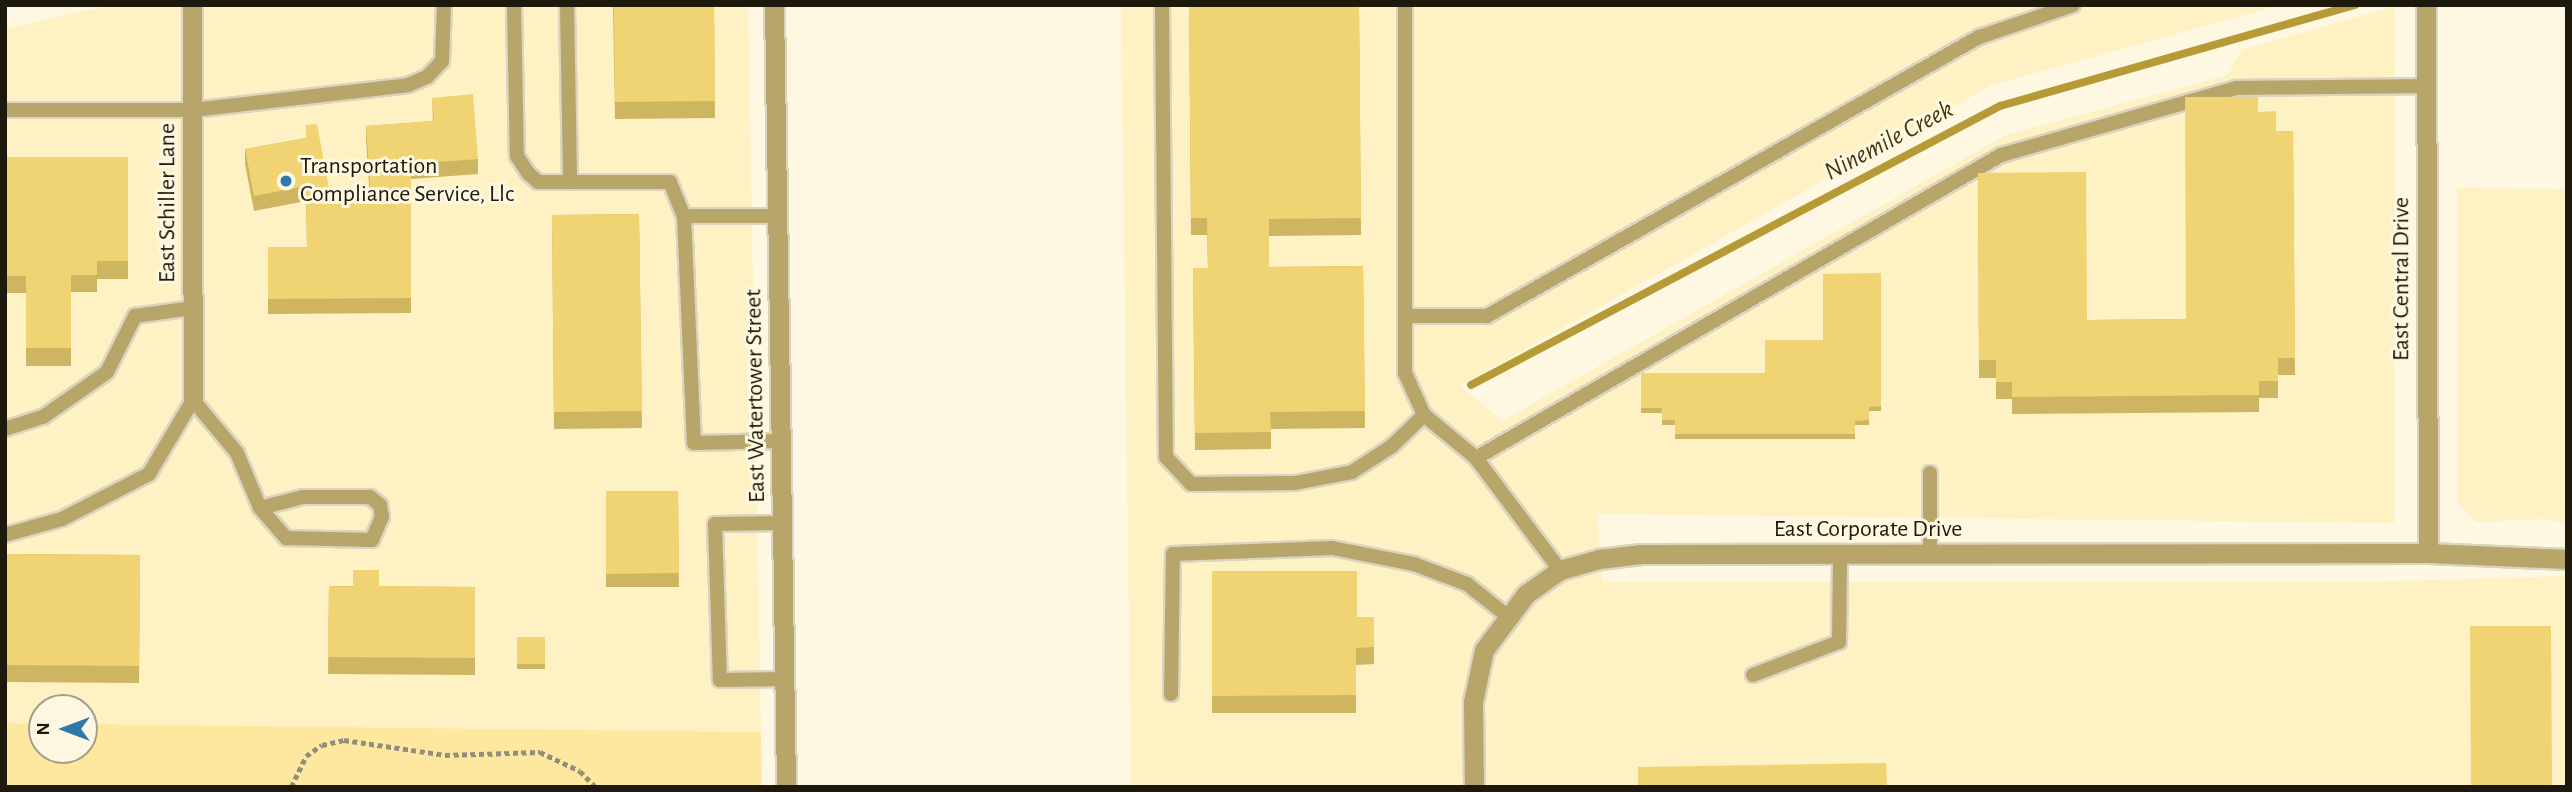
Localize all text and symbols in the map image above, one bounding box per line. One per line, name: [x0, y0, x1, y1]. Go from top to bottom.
water label: Ninemile Creek: [1819, 94, 1959, 188]
street label: East Schiller Lane: [154, 123, 182, 283]
place label: Transportation Compliance Service, Llc: [300, 153, 514, 209]
marker: Transportation Compliance Service, Llc: [278, 173, 294, 189]
street label: East Central Drive: [2388, 197, 2416, 361]
street label: East Watertower Street: [740, 289, 772, 503]
street label: East Corporate Drive: [1774, 516, 1962, 544]
north arrow: [28, 694, 98, 764]
text: N: [34, 722, 53, 736]

